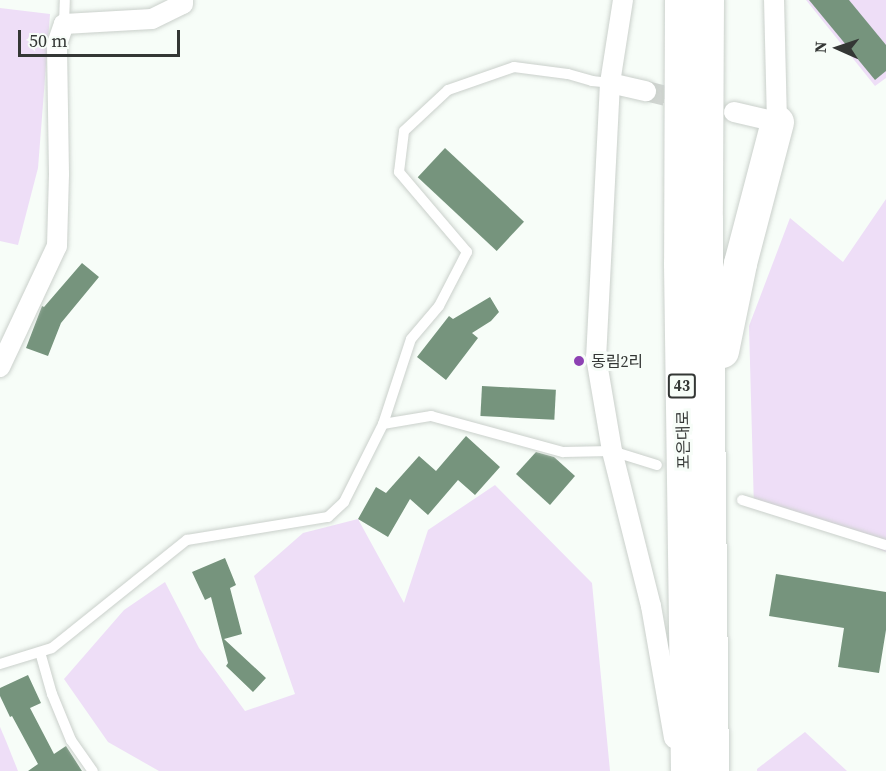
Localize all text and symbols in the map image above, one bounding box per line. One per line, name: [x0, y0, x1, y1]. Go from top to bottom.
scale bar: [21, 18, 183, 56]
north arrow: [808, 18, 868, 78]
text: 50 m: [29, 28, 67, 53]
text: N: [809, 41, 831, 53]
place label: 동림2리: [591, 351, 643, 371]
marker: 동림2리: [572, 354, 586, 368]
road number: 43: [667, 374, 697, 398]
street label: 포은대로: [673, 410, 693, 470]

